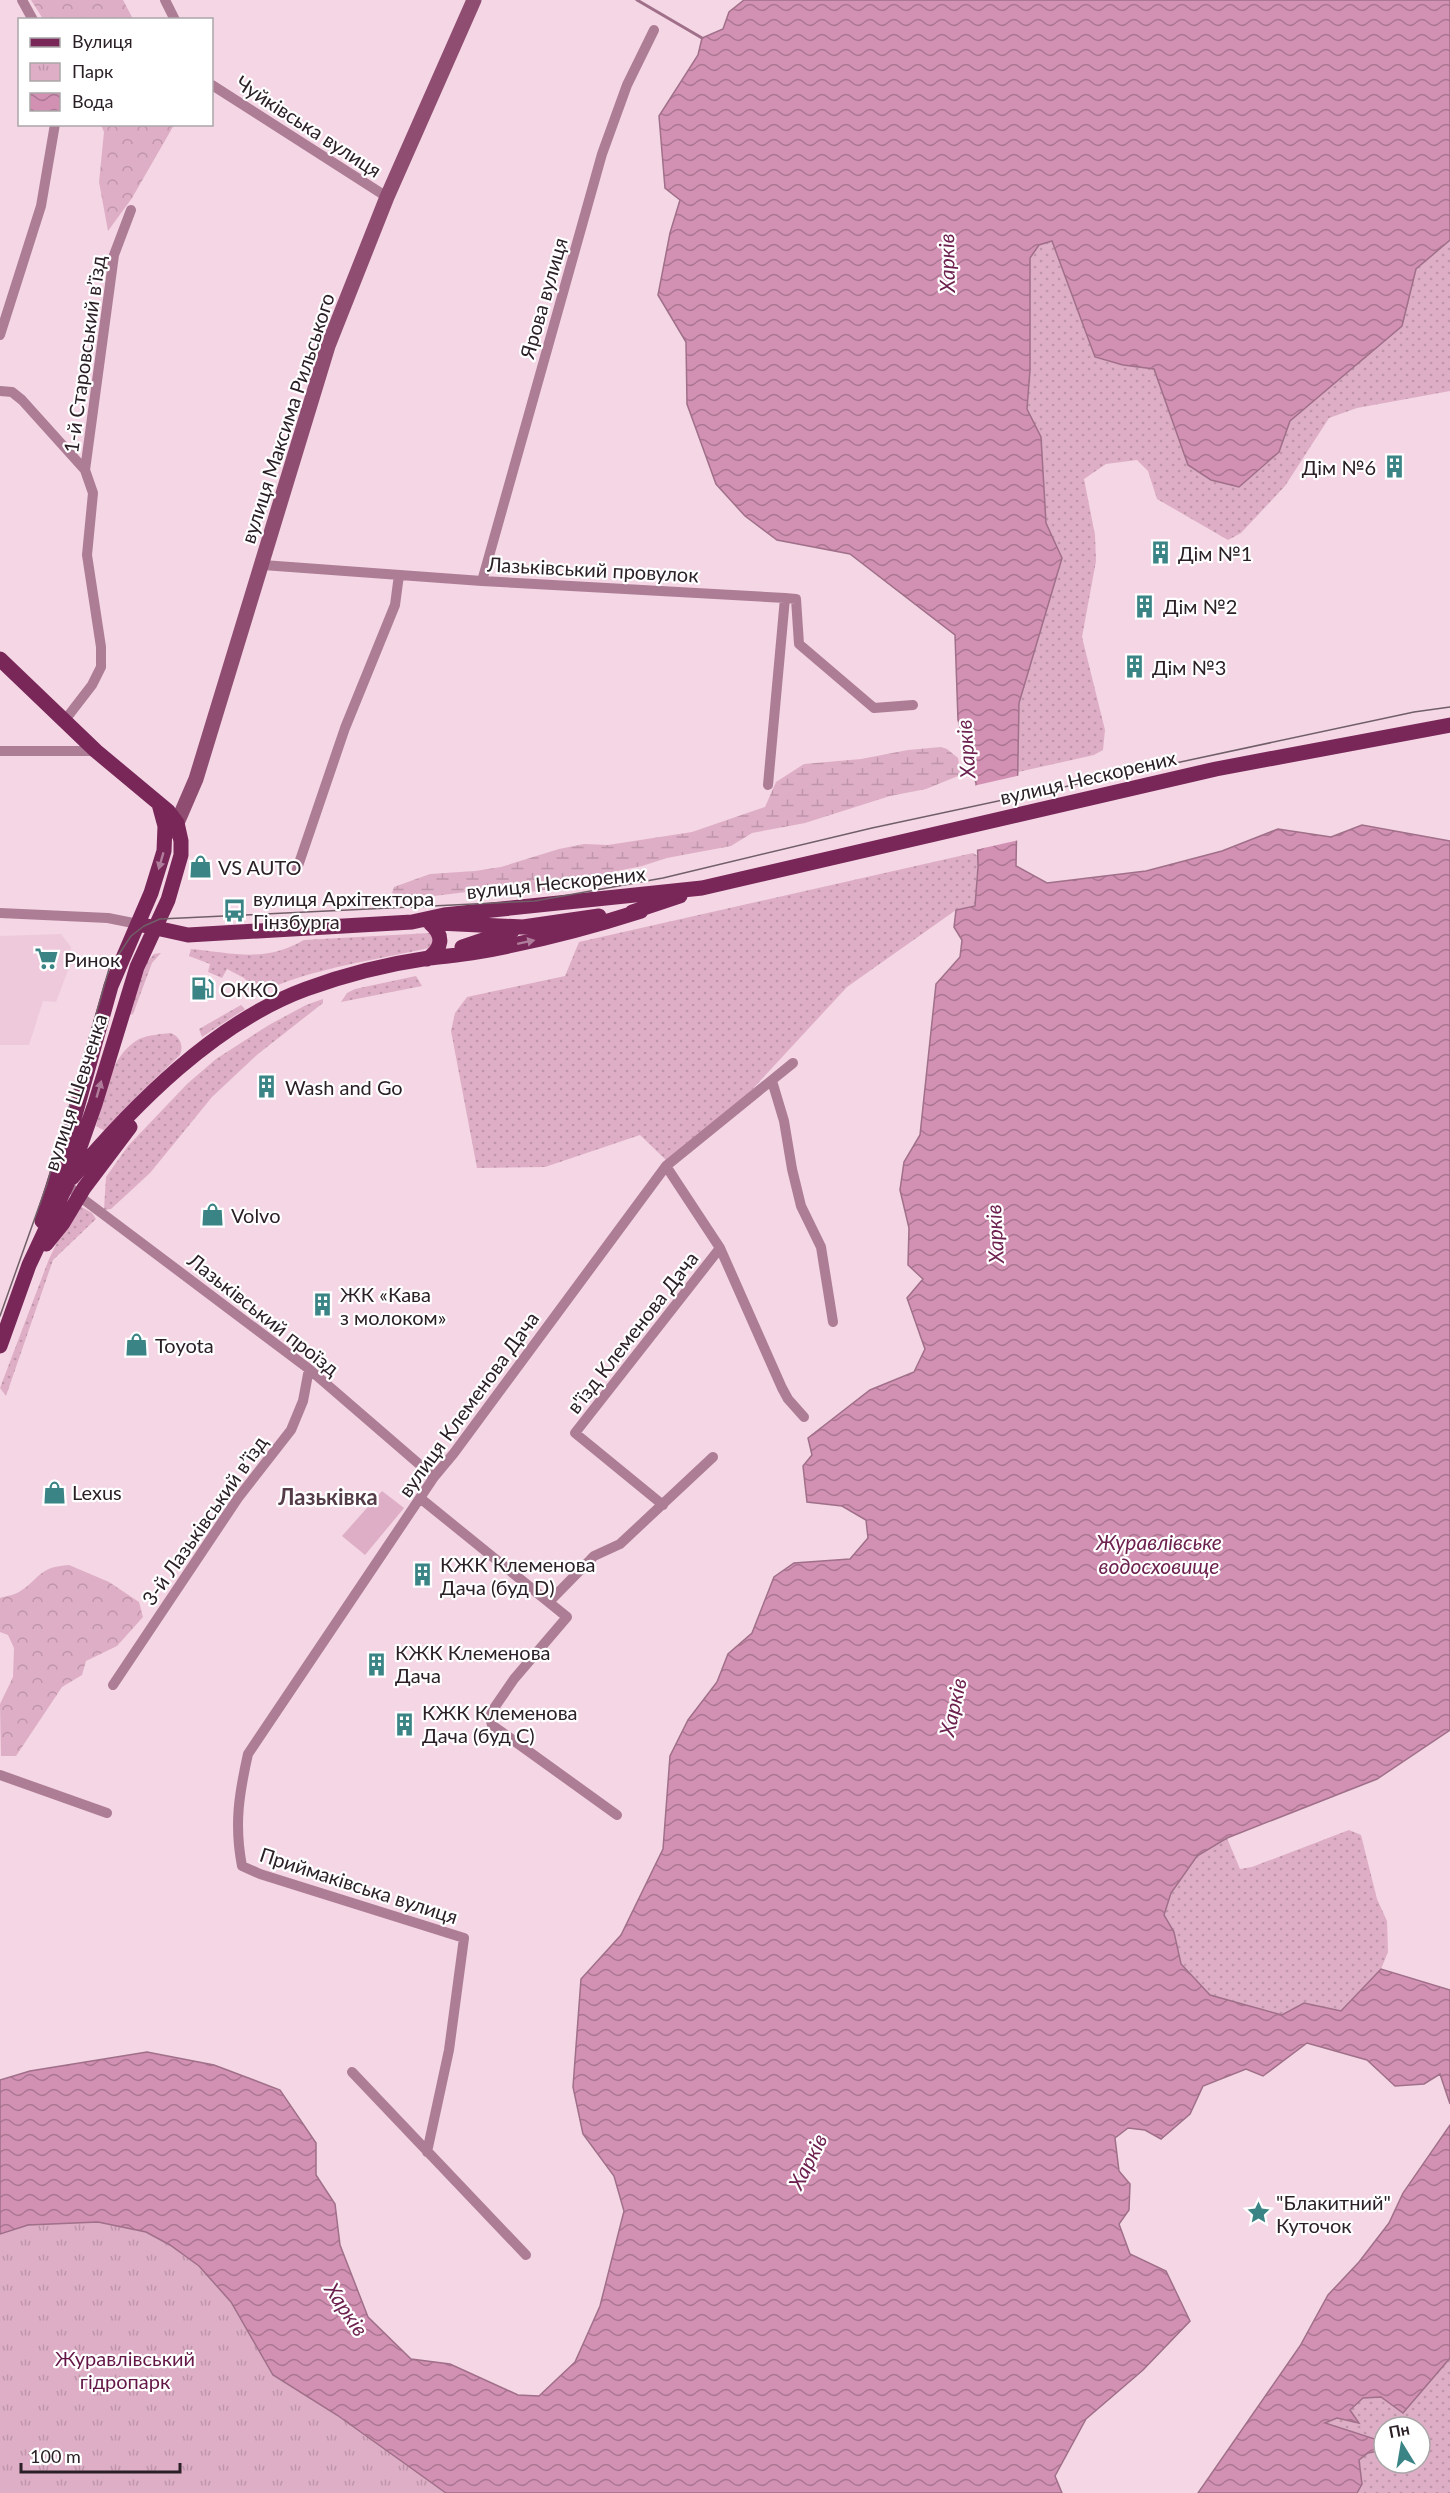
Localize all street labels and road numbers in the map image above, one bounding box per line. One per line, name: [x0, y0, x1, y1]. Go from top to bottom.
street label: Чуйківська вулиця: [232, 70, 386, 182]
street label: Ярова вулиця: [514, 235, 572, 362]
street label: 1-й Старовський в’їзд: [58, 254, 110, 454]
street label: вулиця Максима Рильського: [235, 290, 339, 546]
street label: Лазьківський провулок: [486, 551, 700, 587]
street label: вулиця Нескорених: [998, 745, 1179, 809]
street label: вулиця Нескорених: [465, 861, 647, 903]
street label: вулиця Шевченка: [38, 1011, 112, 1173]
street label: в'їзд Клеменова Дача: [561, 1246, 703, 1418]
street label: Лазьківський проїзд: [183, 1247, 344, 1380]
street label: вулиця Клеменова Дача: [393, 1307, 543, 1501]
street label: 3-й Лазьківський в’їзд: [136, 1431, 272, 1609]
street label: Приймаківська вулиця: [257, 1842, 461, 1928]

